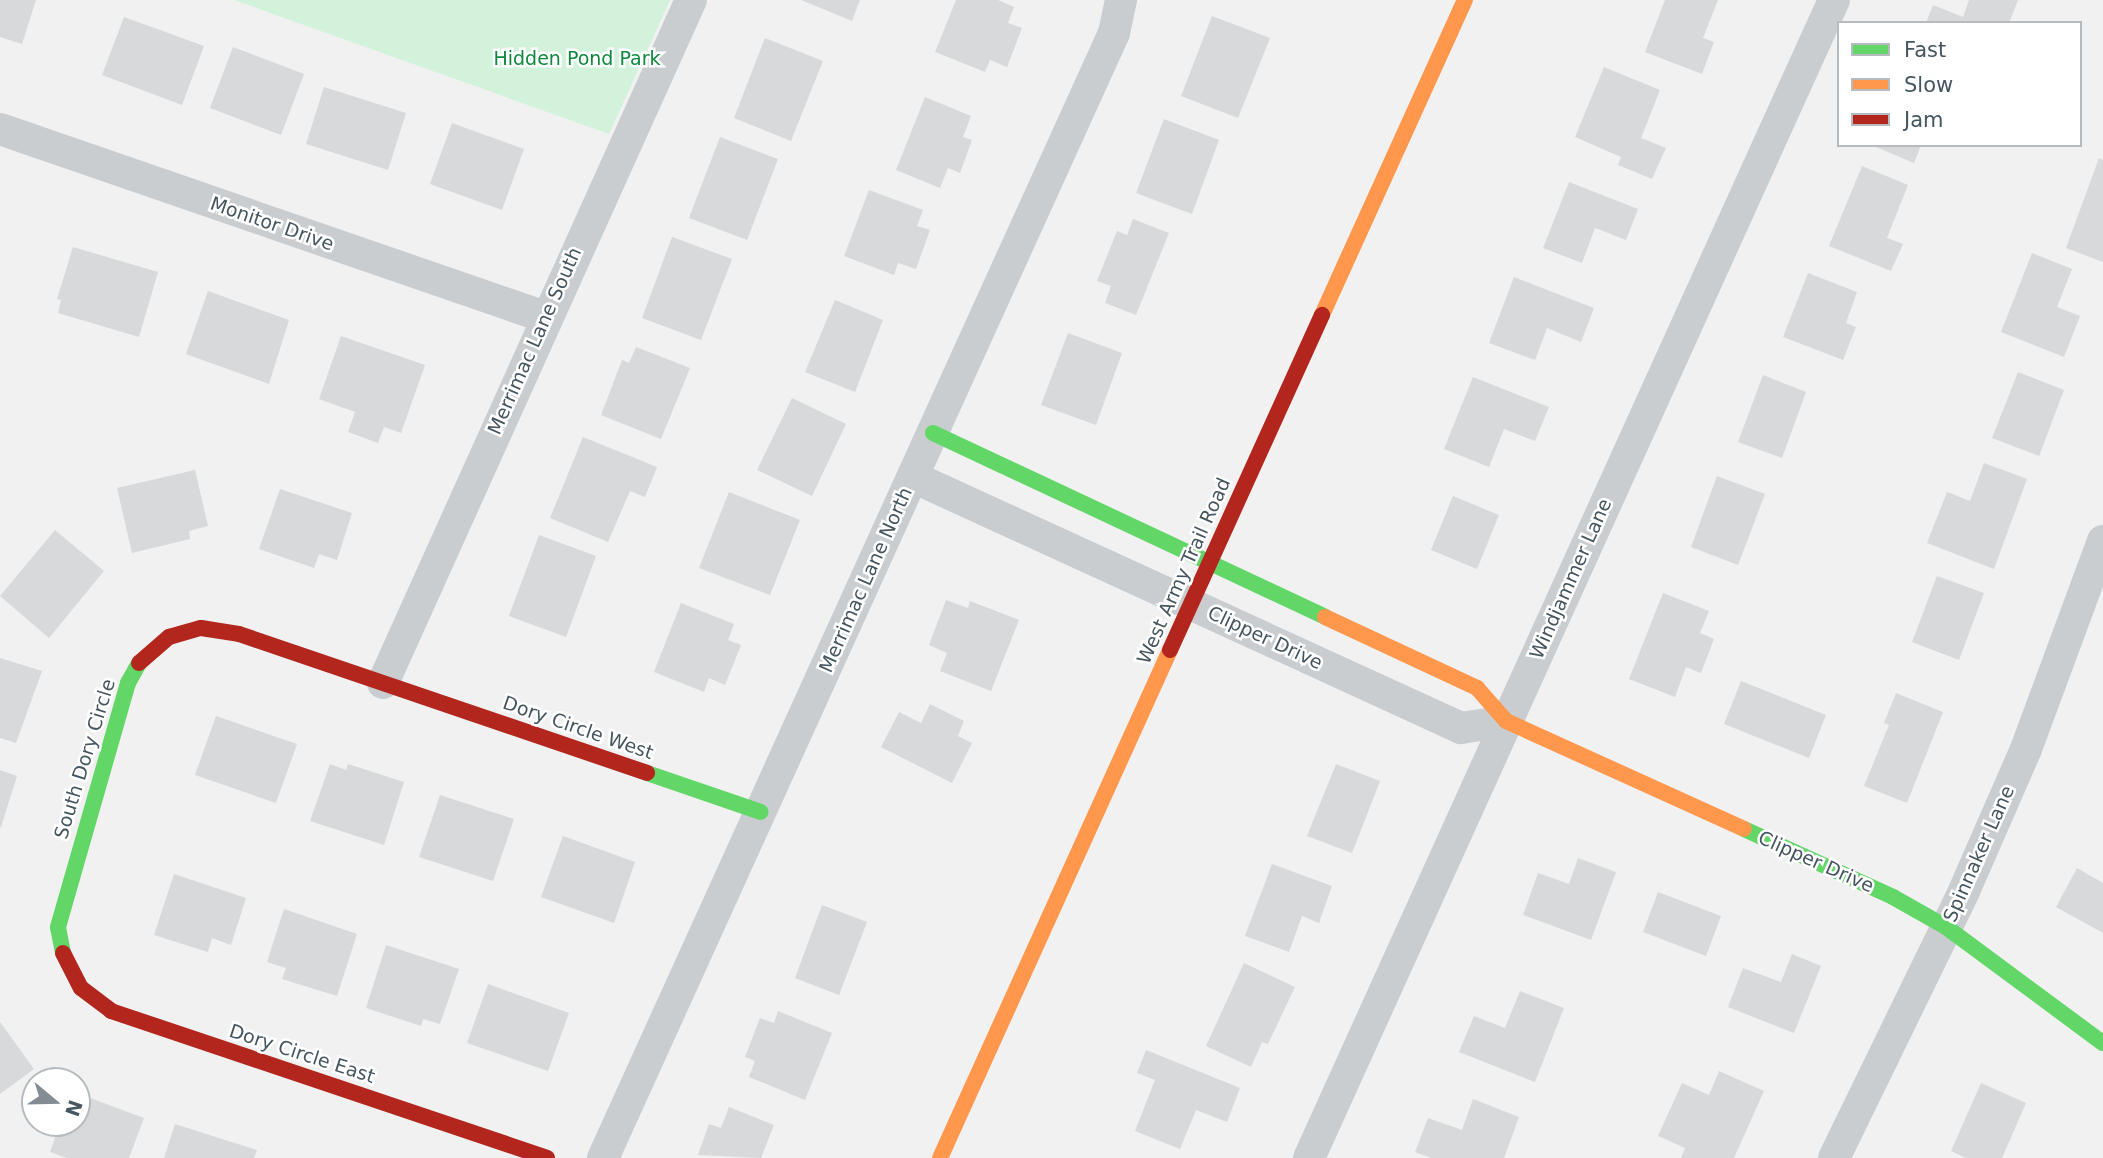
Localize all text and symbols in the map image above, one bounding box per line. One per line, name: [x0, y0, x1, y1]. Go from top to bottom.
legend: [1837, 21, 2082, 147]
text: Fast: [1904, 38, 1946, 62]
park label: Hidden Pond Park: [493, 48, 661, 70]
text: Slow: [1904, 73, 1953, 97]
text: Jam: [1904, 108, 1944, 132]
street label: Monitor Drive: [207, 192, 337, 256]
street label: Merrimac Lane South: [483, 244, 587, 438]
street label: West Army Trail Road: [1133, 474, 1235, 668]
street label: Merrimac Lane North: [815, 484, 917, 676]
street label: Windjammer Lane: [1525, 495, 1617, 663]
street label: Clipper Drive: [1204, 601, 1326, 675]
street label: South Dory Circle: [50, 676, 120, 842]
street label: Dory Circle West: [500, 692, 656, 764]
street label: Spinnaker Lane: [1939, 782, 2019, 926]
street label: Clipper Drive: [1755, 826, 1877, 898]
street label: Dory Circle East: [226, 1020, 378, 1088]
north arrow: [21, 1067, 91, 1137]
text: N: [61, 1097, 87, 1119]

